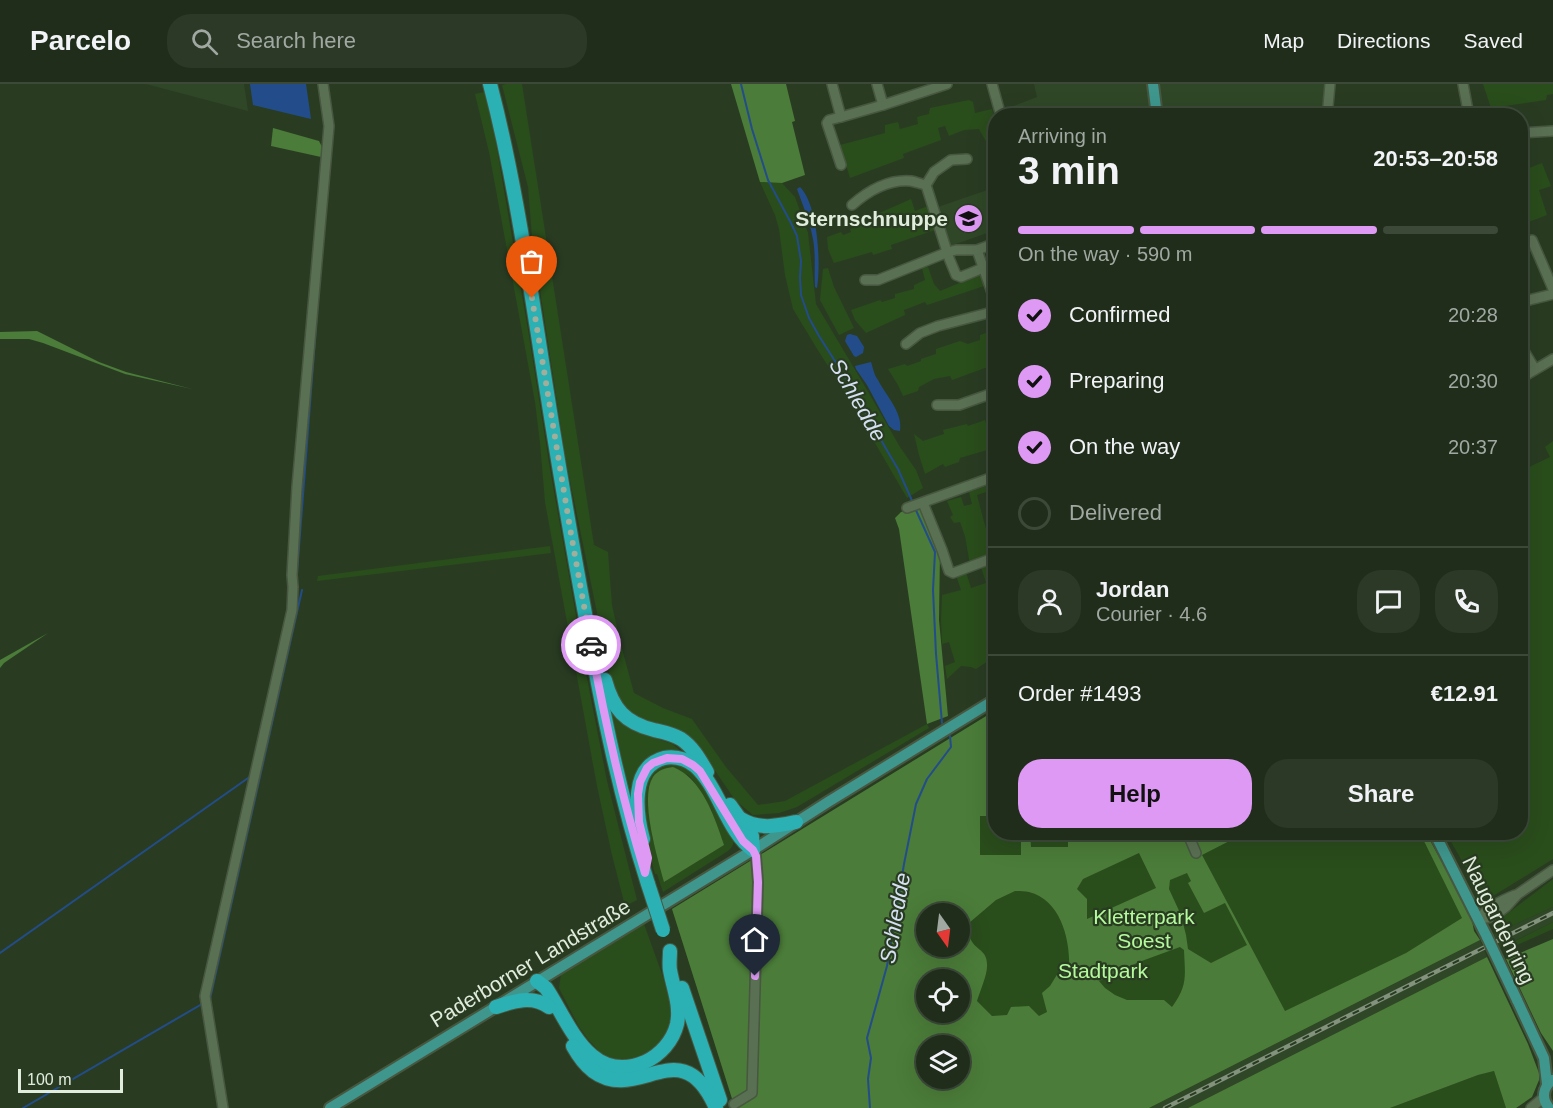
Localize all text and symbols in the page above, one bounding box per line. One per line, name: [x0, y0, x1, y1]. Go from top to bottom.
search box: [167, 14, 587, 68]
text: Parcelo: [30, 25, 131, 56]
icon: search: [188, 25, 221, 58]
text: Search here: [236, 28, 356, 53]
text: Map: [1263, 29, 1304, 52]
text: Directions: [1337, 29, 1430, 52]
text: Saved: [1463, 29, 1523, 52]
text: Arriving in: [1018, 125, 1107, 147]
text: 20:53–20:58: [1373, 146, 1498, 171]
text: 3 min: [1018, 149, 1120, 192]
school or university icon: Sternschnuppe: [953, 202, 985, 234]
place label: Sternschnuppe: [795, 207, 948, 230]
pin: [506, 236, 557, 298]
text: On the way · 590 m: [1018, 243, 1193, 265]
icon: bag: [515, 245, 548, 278]
icon: check: [1018, 299, 1051, 332]
text: Confirmed: [1069, 302, 1170, 327]
text: 20:28: [1448, 304, 1498, 326]
water label: Schledde: [824, 354, 892, 446]
icon: check: [1018, 365, 1051, 398]
text: Preparing: [1069, 368, 1164, 393]
text: 20:30: [1448, 370, 1498, 392]
icon: check: [1018, 431, 1051, 464]
text: On the way: [1069, 434, 1180, 459]
text: 20:37: [1448, 436, 1498, 458]
text: Delivered: [1069, 500, 1162, 525]
button: person: [1018, 570, 1081, 633]
button: chat: [1357, 570, 1420, 633]
button: phone: [1435, 570, 1498, 633]
text: Jordan: [1096, 577, 1169, 602]
text: Courier · 4.6: [1096, 603, 1207, 625]
courier: [561, 615, 621, 675]
icon: car: [575, 629, 608, 662]
text: Order #1493: [1018, 681, 1142, 706]
text: €12.91: [1431, 681, 1498, 706]
button: Help: [1018, 759, 1252, 828]
button: Share: [1264, 759, 1498, 828]
street label: Naugardenring: [1458, 853, 1540, 987]
water label: Schledde: [875, 871, 915, 965]
street label: Paderborner Landstraße: [426, 894, 634, 1032]
north arrow: [916, 903, 970, 957]
map controls: [916, 903, 970, 1089]
park label: Kletterpark Soest: [1093, 905, 1195, 952]
pin: [729, 914, 780, 976]
icon: home: [738, 923, 771, 956]
park label: Stadtpark: [1058, 959, 1148, 982]
button: locate: [916, 969, 970, 1023]
button: layers: [916, 1035, 970, 1089]
scale bar: [18, 1066, 123, 1094]
text: 100 m: [27, 1071, 71, 1088]

